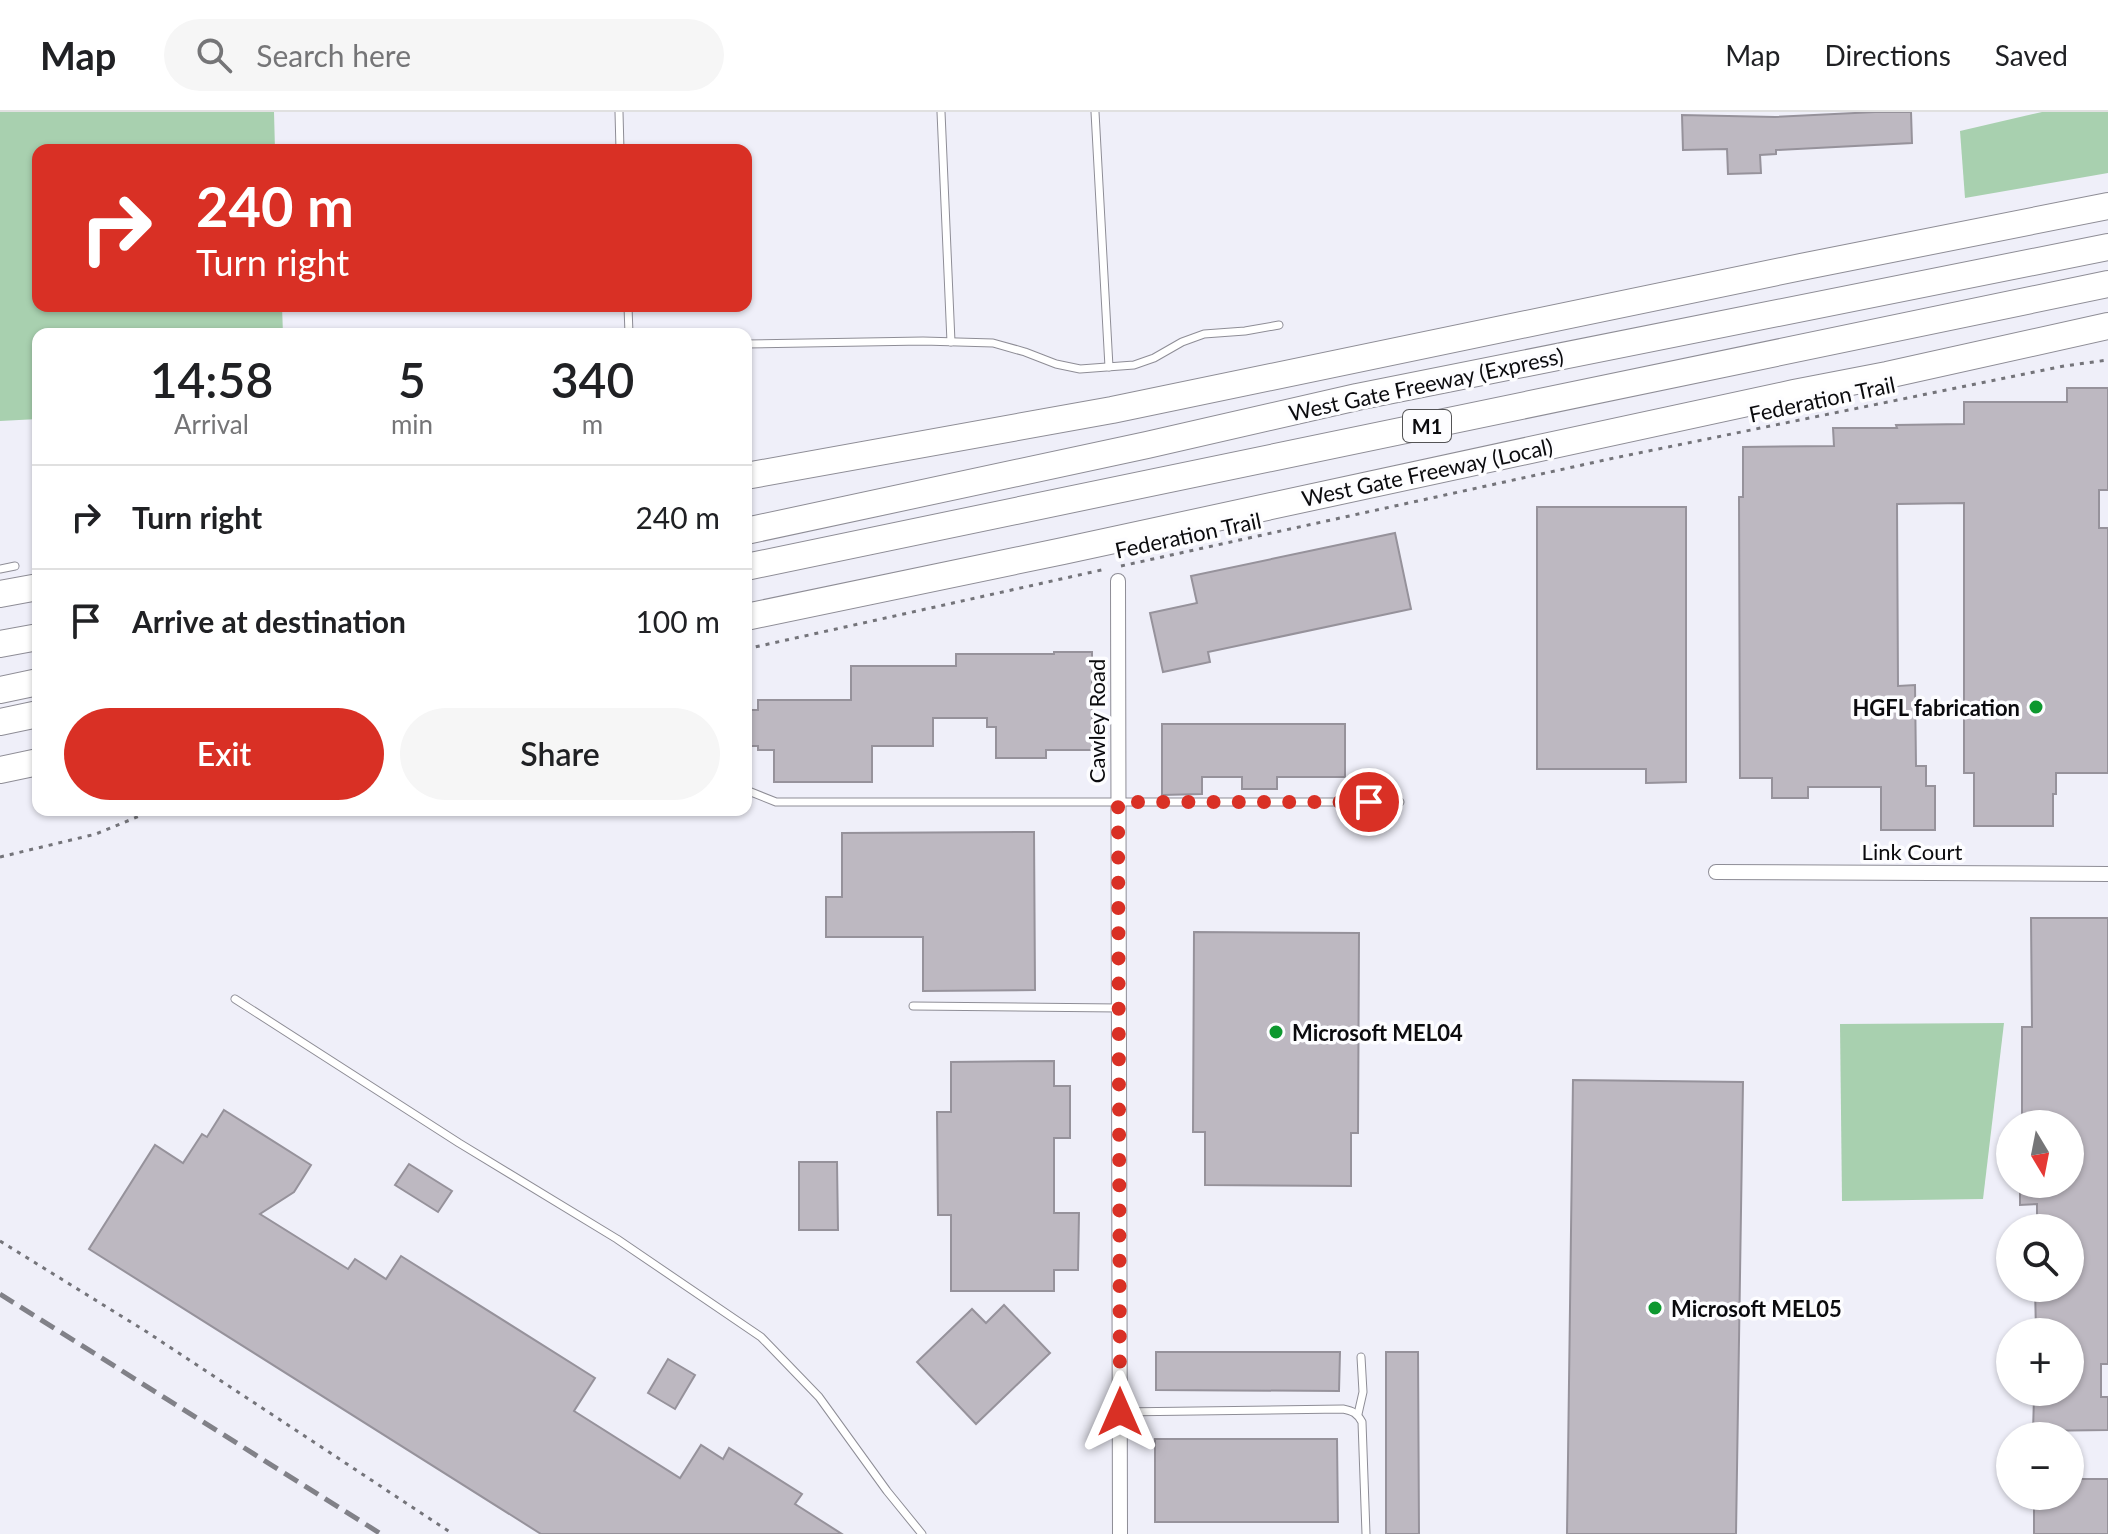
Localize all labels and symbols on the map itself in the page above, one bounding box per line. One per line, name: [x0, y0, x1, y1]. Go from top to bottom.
street label: West Gate Freeway (Express): [1286, 342, 1566, 426]
street label: Federation Trail: [1746, 370, 1898, 428]
road number: M1: [1403, 410, 1451, 442]
street label: West Gate Freeway (Local): [1299, 432, 1555, 512]
street label: Federation Trail: [1112, 506, 1264, 564]
street label: Cawley Road: [1083, 659, 1110, 783]
place label: HGFL fabrication: [1852, 694, 2020, 721]
marker: HGFL fabrication: [2027, 698, 2045, 716]
pin: [1335, 768, 1403, 836]
street label: Link Court: [1862, 838, 1962, 865]
place label: Microsoft MEL04: [1292, 1019, 1463, 1046]
marker: Microsoft MEL04: [1267, 1023, 1285, 1041]
north arrow: [1996, 1110, 2084, 1198]
place label: Microsoft MEL05: [1671, 1295, 1842, 1322]
marker: Microsoft MEL05: [1646, 1299, 1664, 1317]
position arrow: [1078, 1370, 1162, 1454]

